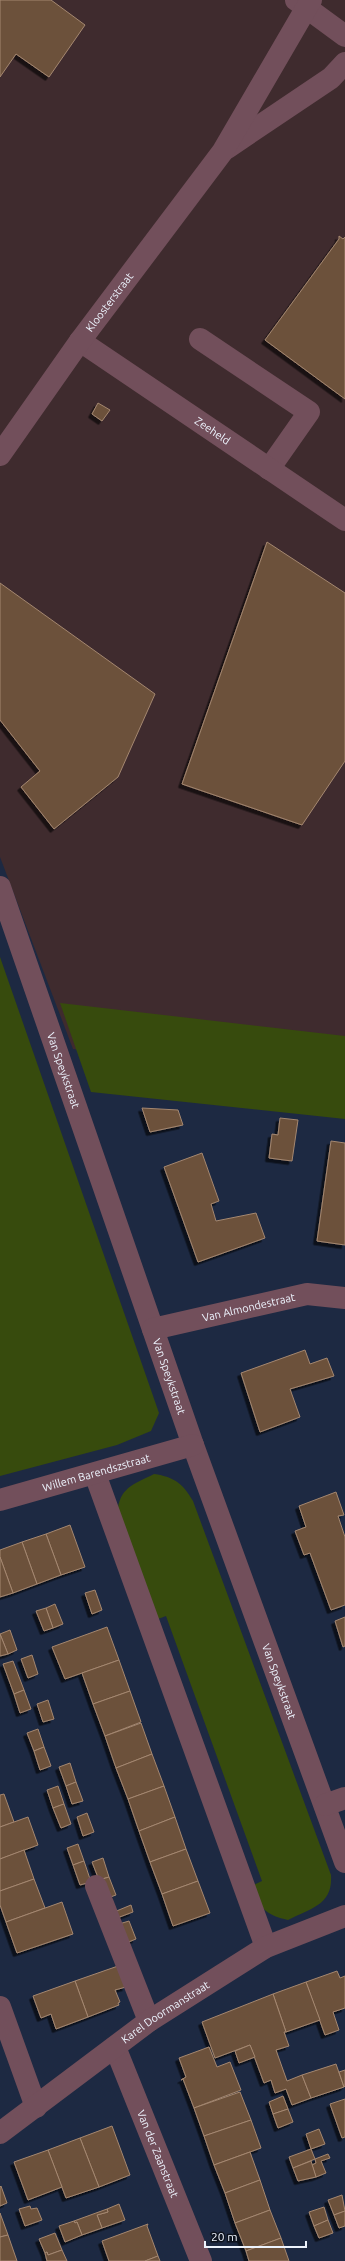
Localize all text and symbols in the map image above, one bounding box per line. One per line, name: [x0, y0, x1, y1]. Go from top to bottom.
street label: Kloosterstraat: [83, 270, 136, 334]
street label: Zeeheld: [193, 414, 233, 447]
street label: Van Speykstraat: [45, 1031, 82, 1110]
street label: Van Almondestraat: [201, 1291, 297, 1324]
street label: Van Speykstraat: [151, 1337, 188, 1417]
street label: Willem Barendszstraat: [41, 1451, 152, 1494]
street label: Van Speykstraat: [260, 1642, 299, 1721]
street label: Karel Doormanstraat: [119, 1978, 212, 2046]
street label: Van der Zaanstraat: [135, 2108, 181, 2200]
scale bar: [205, 2223, 306, 2249]
text: 20 m: [211, 2230, 238, 2243]

